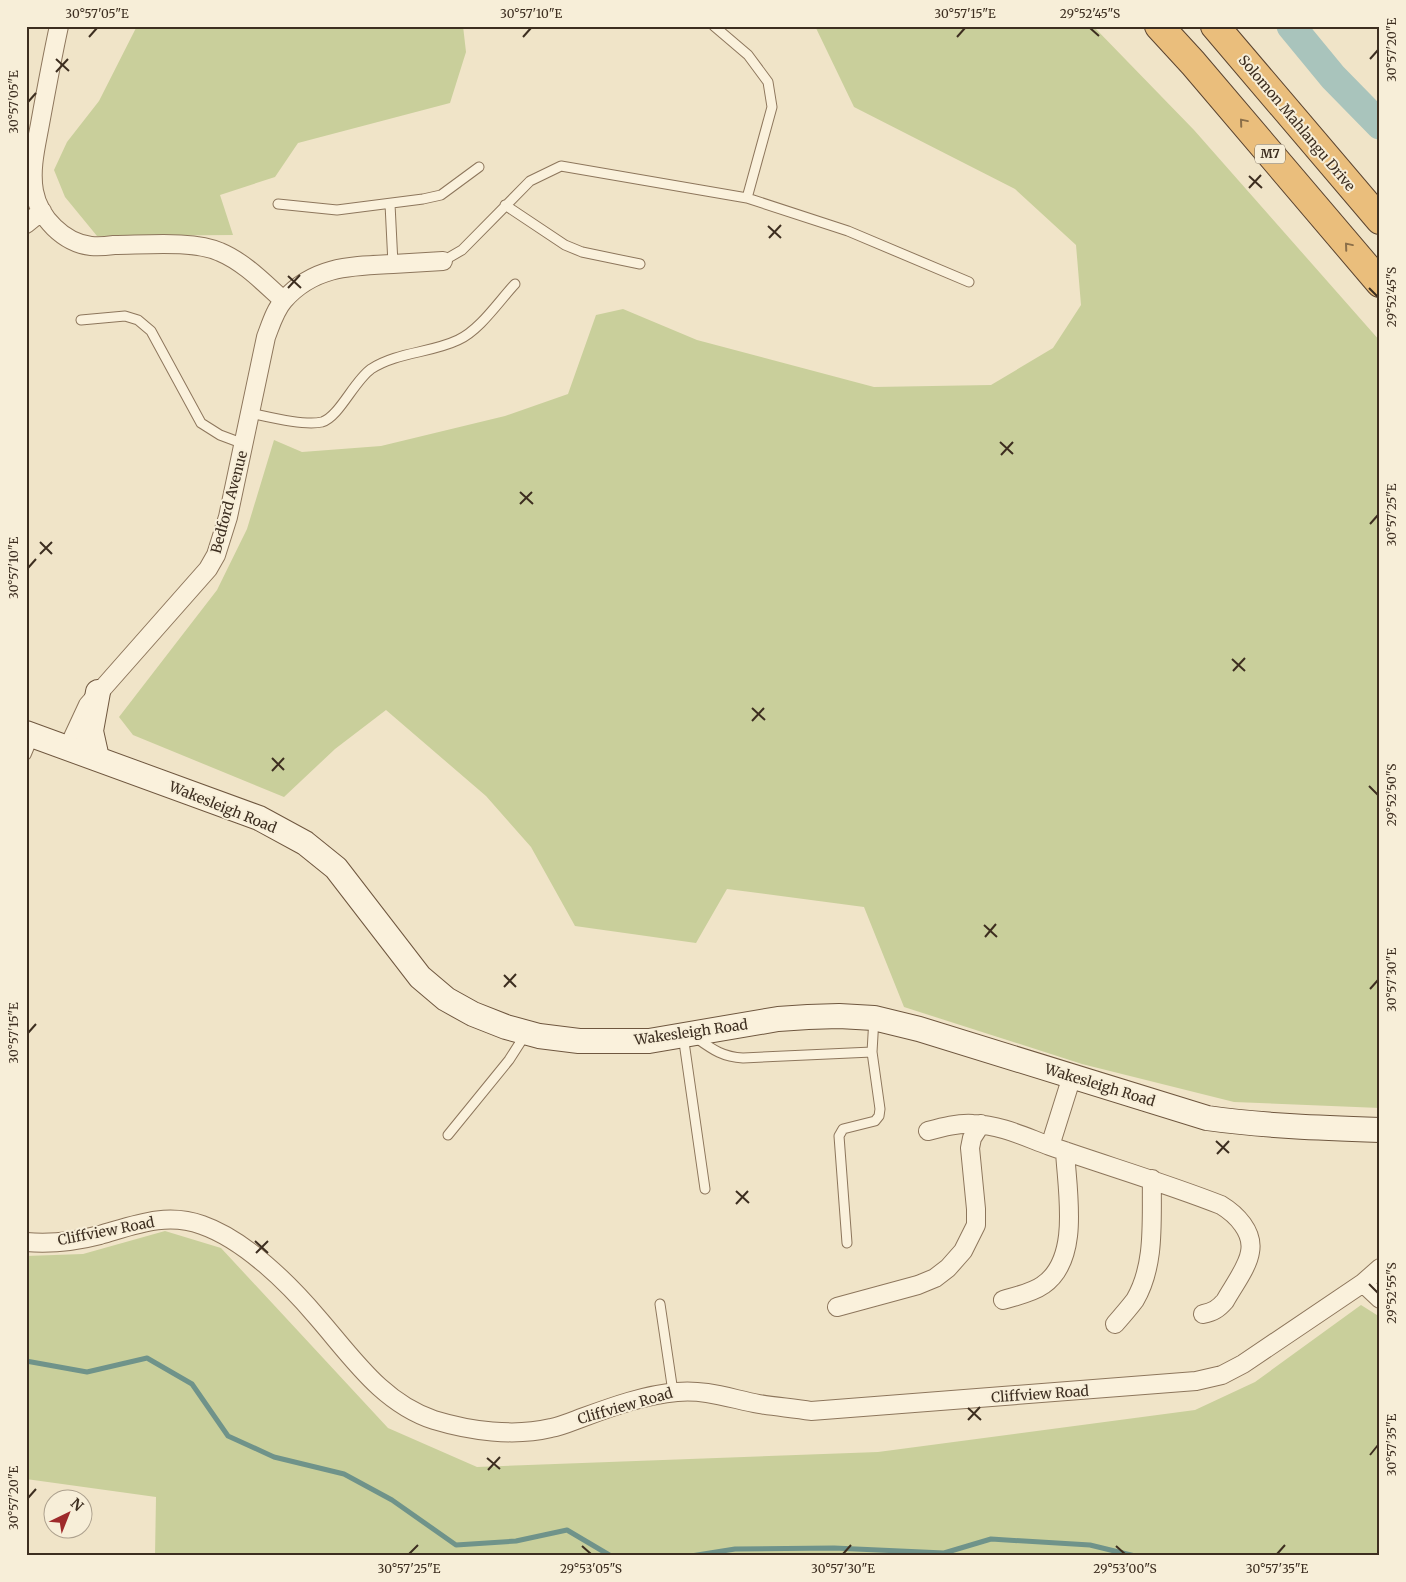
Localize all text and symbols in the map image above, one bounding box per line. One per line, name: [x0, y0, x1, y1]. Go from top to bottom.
text: 30°57'05"E: [65, 6, 129, 21]
text: 30°57'10"E: [500, 6, 562, 21]
text: 30°57'15"E: [934, 6, 996, 21]
text: 29°52'45"S: [1060, 6, 1120, 21]
text: 30°57'20"E: [1384, 18, 1399, 82]
street label: Solomon Mahlangu Drive: [1235, 51, 1359, 195]
text: 30°57'05"E: [6, 70, 21, 134]
one-way arrow: [1240, 118, 1249, 127]
road number: M7: [1255, 144, 1285, 164]
one-way arrow: [1345, 242, 1354, 251]
text: 29°52'45"S: [1384, 267, 1399, 327]
street label: Bedford Avenue: [207, 449, 251, 555]
text: 30°57'25"E: [1384, 483, 1399, 546]
text: 30°57'10"E: [6, 537, 21, 599]
text: 29°52'50"S: [1384, 764, 1399, 826]
street label: Wakesleigh Road: [166, 777, 280, 837]
text: 30°57'30"E: [1384, 948, 1399, 1012]
text: 30°57'15"E: [6, 1002, 21, 1064]
street label: Wakesleigh Road: [632, 1015, 749, 1049]
street label: Wakesleigh Road: [1042, 1059, 1158, 1110]
street label: Cliffview Road: [56, 1213, 156, 1249]
text: 29°52'55"S: [1384, 1262, 1399, 1324]
street label: Cliffview Road: [990, 1382, 1090, 1406]
street label: Cliffview Road: [575, 1384, 675, 1428]
text: 30°57'35"E: [1384, 1413, 1399, 1476]
text: 30°57'20"E: [6, 1466, 21, 1530]
north arrow: [42, 1490, 92, 1540]
text: N: [67, 1494, 87, 1515]
text: 30°57'25"E: [378, 1561, 441, 1576]
text: 29°53'05"S: [560, 1561, 622, 1576]
text: 30°57'30"E: [811, 1561, 875, 1576]
text: 29°53'00"S: [1093, 1561, 1157, 1576]
text: 30°57'35"E: [1246, 1561, 1309, 1576]

